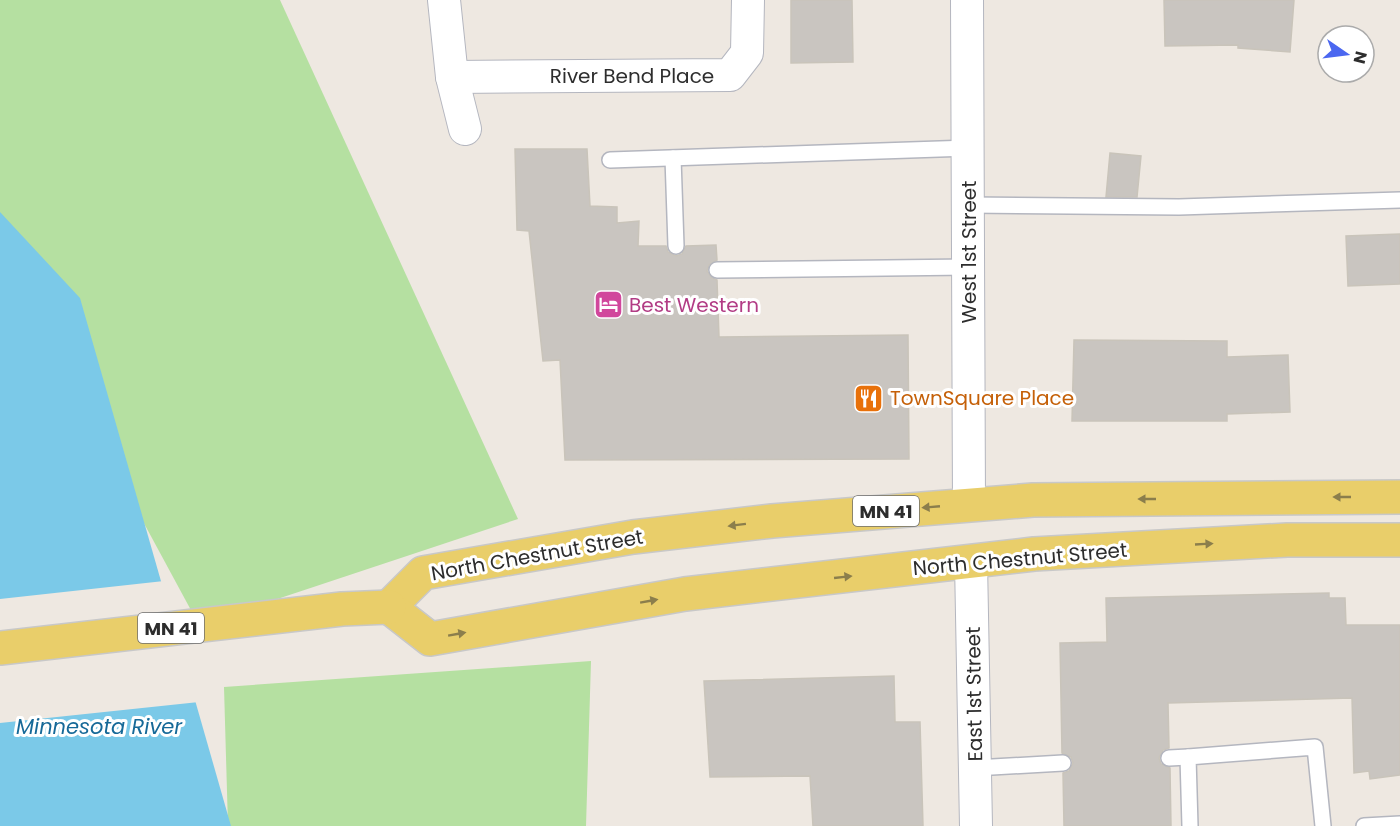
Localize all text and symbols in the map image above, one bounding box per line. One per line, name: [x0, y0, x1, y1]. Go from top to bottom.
north arrow: [1316, 24, 1376, 84]
text: N: [1347, 49, 1373, 66]
street label: River Bend Place: [550, 62, 714, 90]
street label: West 1st Street: [955, 181, 983, 324]
hotel icon: Best Western: [592, 289, 624, 321]
place label: Best Western: [629, 291, 759, 319]
restaurant icon: TownSquare Place: [853, 382, 885, 414]
place label: TownSquare Place: [890, 384, 1074, 412]
one-way arrow: [1332, 493, 1351, 502]
one-way arrow: [1137, 494, 1156, 504]
road number: MN 41: [853, 496, 919, 526]
one-way arrow: [921, 502, 940, 512]
one-way arrow: [727, 520, 746, 530]
street label: North Chestnut Street: [429, 523, 645, 587]
street label: North Chestnut Street: [912, 536, 1128, 582]
one-way arrow: [1195, 540, 1214, 549]
one-way arrow: [833, 572, 852, 581]
one-way arrow: [640, 596, 659, 605]
road number: MN 41: [138, 613, 204, 643]
street label: East 1st Street: [959, 626, 989, 762]
one-way arrow: [448, 630, 467, 639]
water label: Minnesota River: [16, 712, 183, 741]

